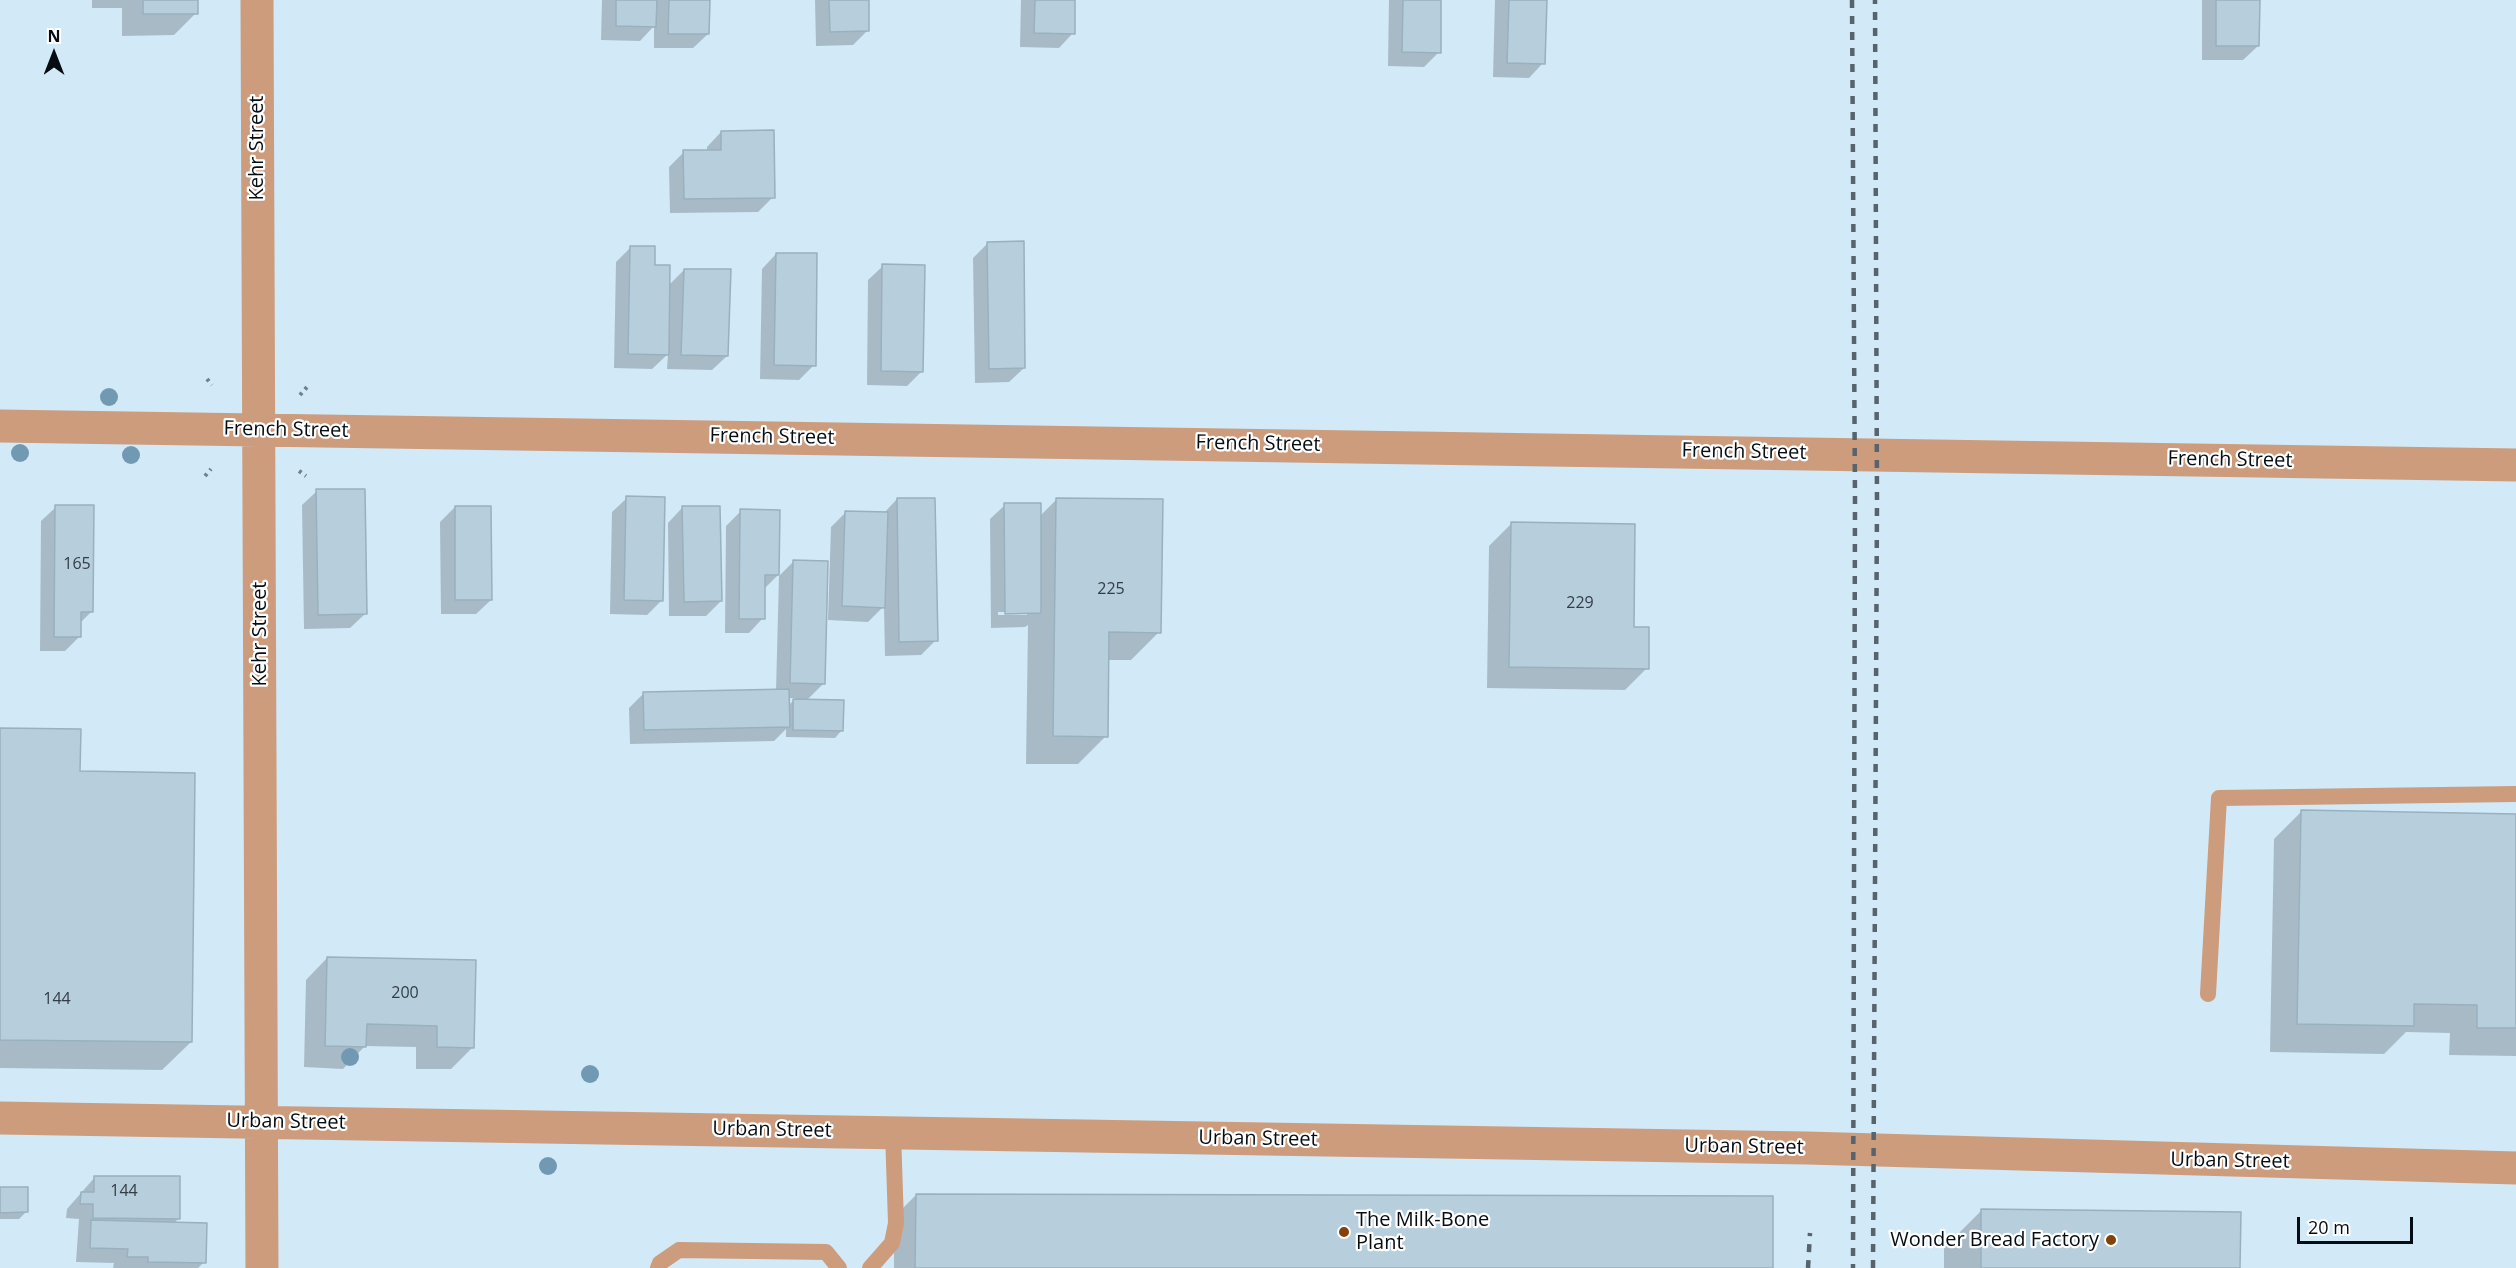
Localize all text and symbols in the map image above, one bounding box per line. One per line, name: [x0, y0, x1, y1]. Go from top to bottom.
north arrow: [24, 24, 84, 84]
text: N: [47, 25, 61, 47]
street label: Kehr Street: [245, 96, 269, 200]
street label: French Street: [223, 417, 349, 443]
street label: French Street: [709, 424, 835, 450]
street label: French Street: [1195, 431, 1321, 457]
street label: French Street: [1681, 439, 1807, 465]
street label: French Street: [2167, 447, 2293, 473]
house number: 165: [63, 554, 91, 574]
house number: 225: [1097, 579, 1125, 599]
street label: Kehr Street: [248, 582, 272, 686]
house number: 229: [1566, 593, 1594, 613]
house number: 200: [391, 983, 419, 1003]
house number: 144: [43, 989, 71, 1009]
street label: Urban Street: [226, 1109, 346, 1135]
street label: Urban Street: [712, 1117, 832, 1143]
street label: Urban Street: [1198, 1126, 1318, 1152]
street label: Urban Street: [1684, 1134, 1804, 1160]
street label: Urban Street: [2170, 1148, 2290, 1174]
house number: 144: [110, 1181, 138, 1201]
scale bar: [2300, 1205, 2416, 1243]
place label: The Milk-Bone Plant: [1356, 1208, 1489, 1255]
text: 20 m: [2308, 1215, 2350, 1239]
marker: The Milk-Bone Plant: [1337, 1225, 1351, 1239]
place label: Wonder Bread Factory: [1890, 1228, 2099, 1252]
marker: Wonder Bread Factory: [2104, 1233, 2118, 1247]

